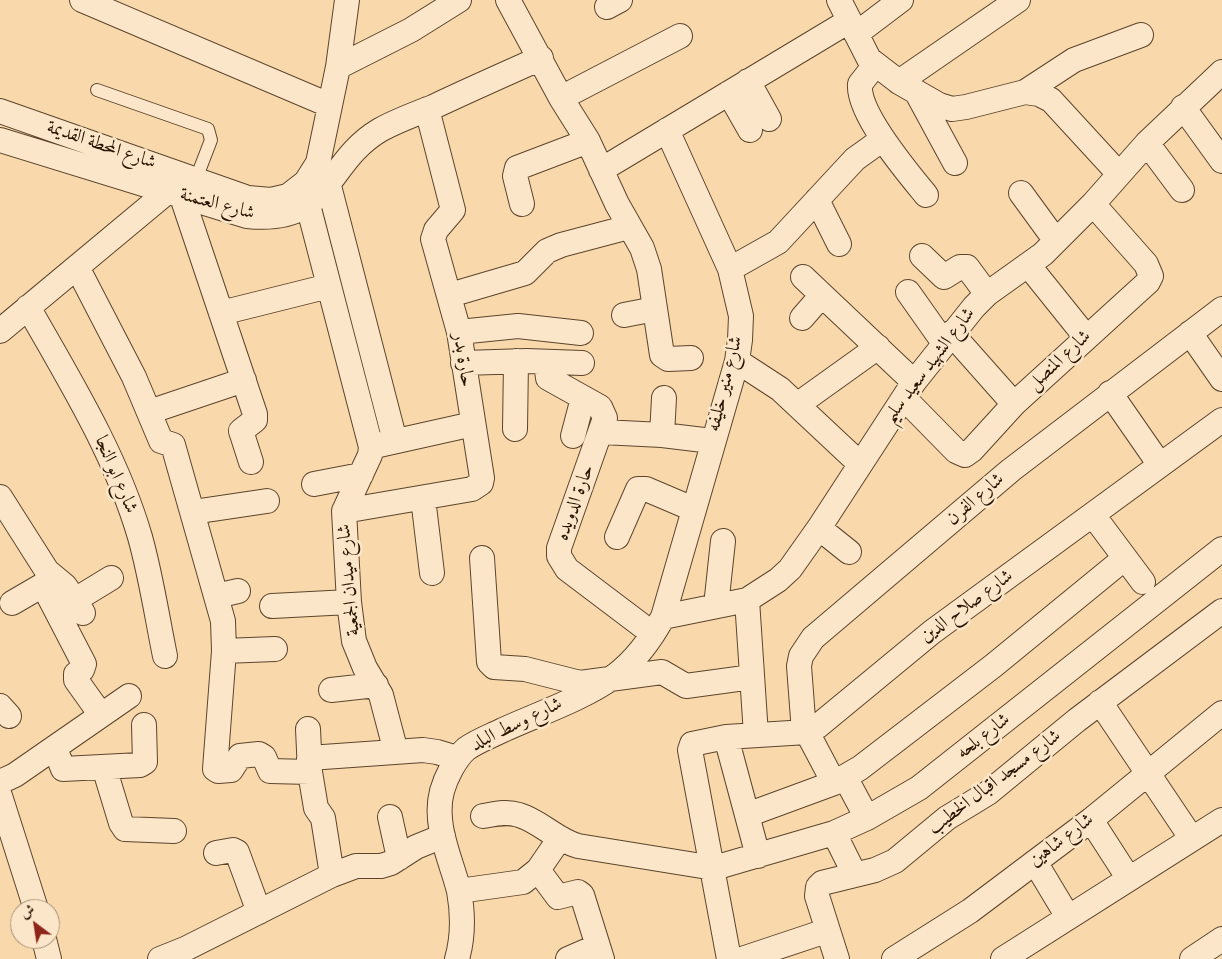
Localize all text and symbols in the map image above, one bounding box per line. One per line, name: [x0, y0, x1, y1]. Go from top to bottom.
street label: شارع المحطة القديمة: [43, 117, 159, 175]
street label: شارع العتمنة: [177, 184, 257, 226]
street label: شارع الشهيد سعيد سليم: [879, 304, 981, 428]
street label: شارع المنصل: [1024, 326, 1096, 396]
street label: حارة بدر: [446, 331, 478, 389]
street label: شارع منير خليفه: [703, 334, 749, 434]
street label: شارع ابو النجا: [88, 433, 142, 517]
street label: حارة الدويده: [552, 462, 600, 544]
street label: شارع الفرن: [942, 469, 1010, 531]
street label: شارع ميدان الجمعية: [334, 523, 366, 637]
street label: شارع صلاح الدين: [916, 566, 1018, 648]
street label: شارع وسط البلد: [468, 693, 566, 757]
street label: شارع بلحه: [953, 709, 1015, 765]
street label: شارع مسجد اقبال الخطيب: [924, 726, 1066, 840]
street label: شارع شاهين: [1025, 809, 1099, 873]
north arrow: [10, 899, 60, 949]
text: ش: [17, 901, 38, 923]

